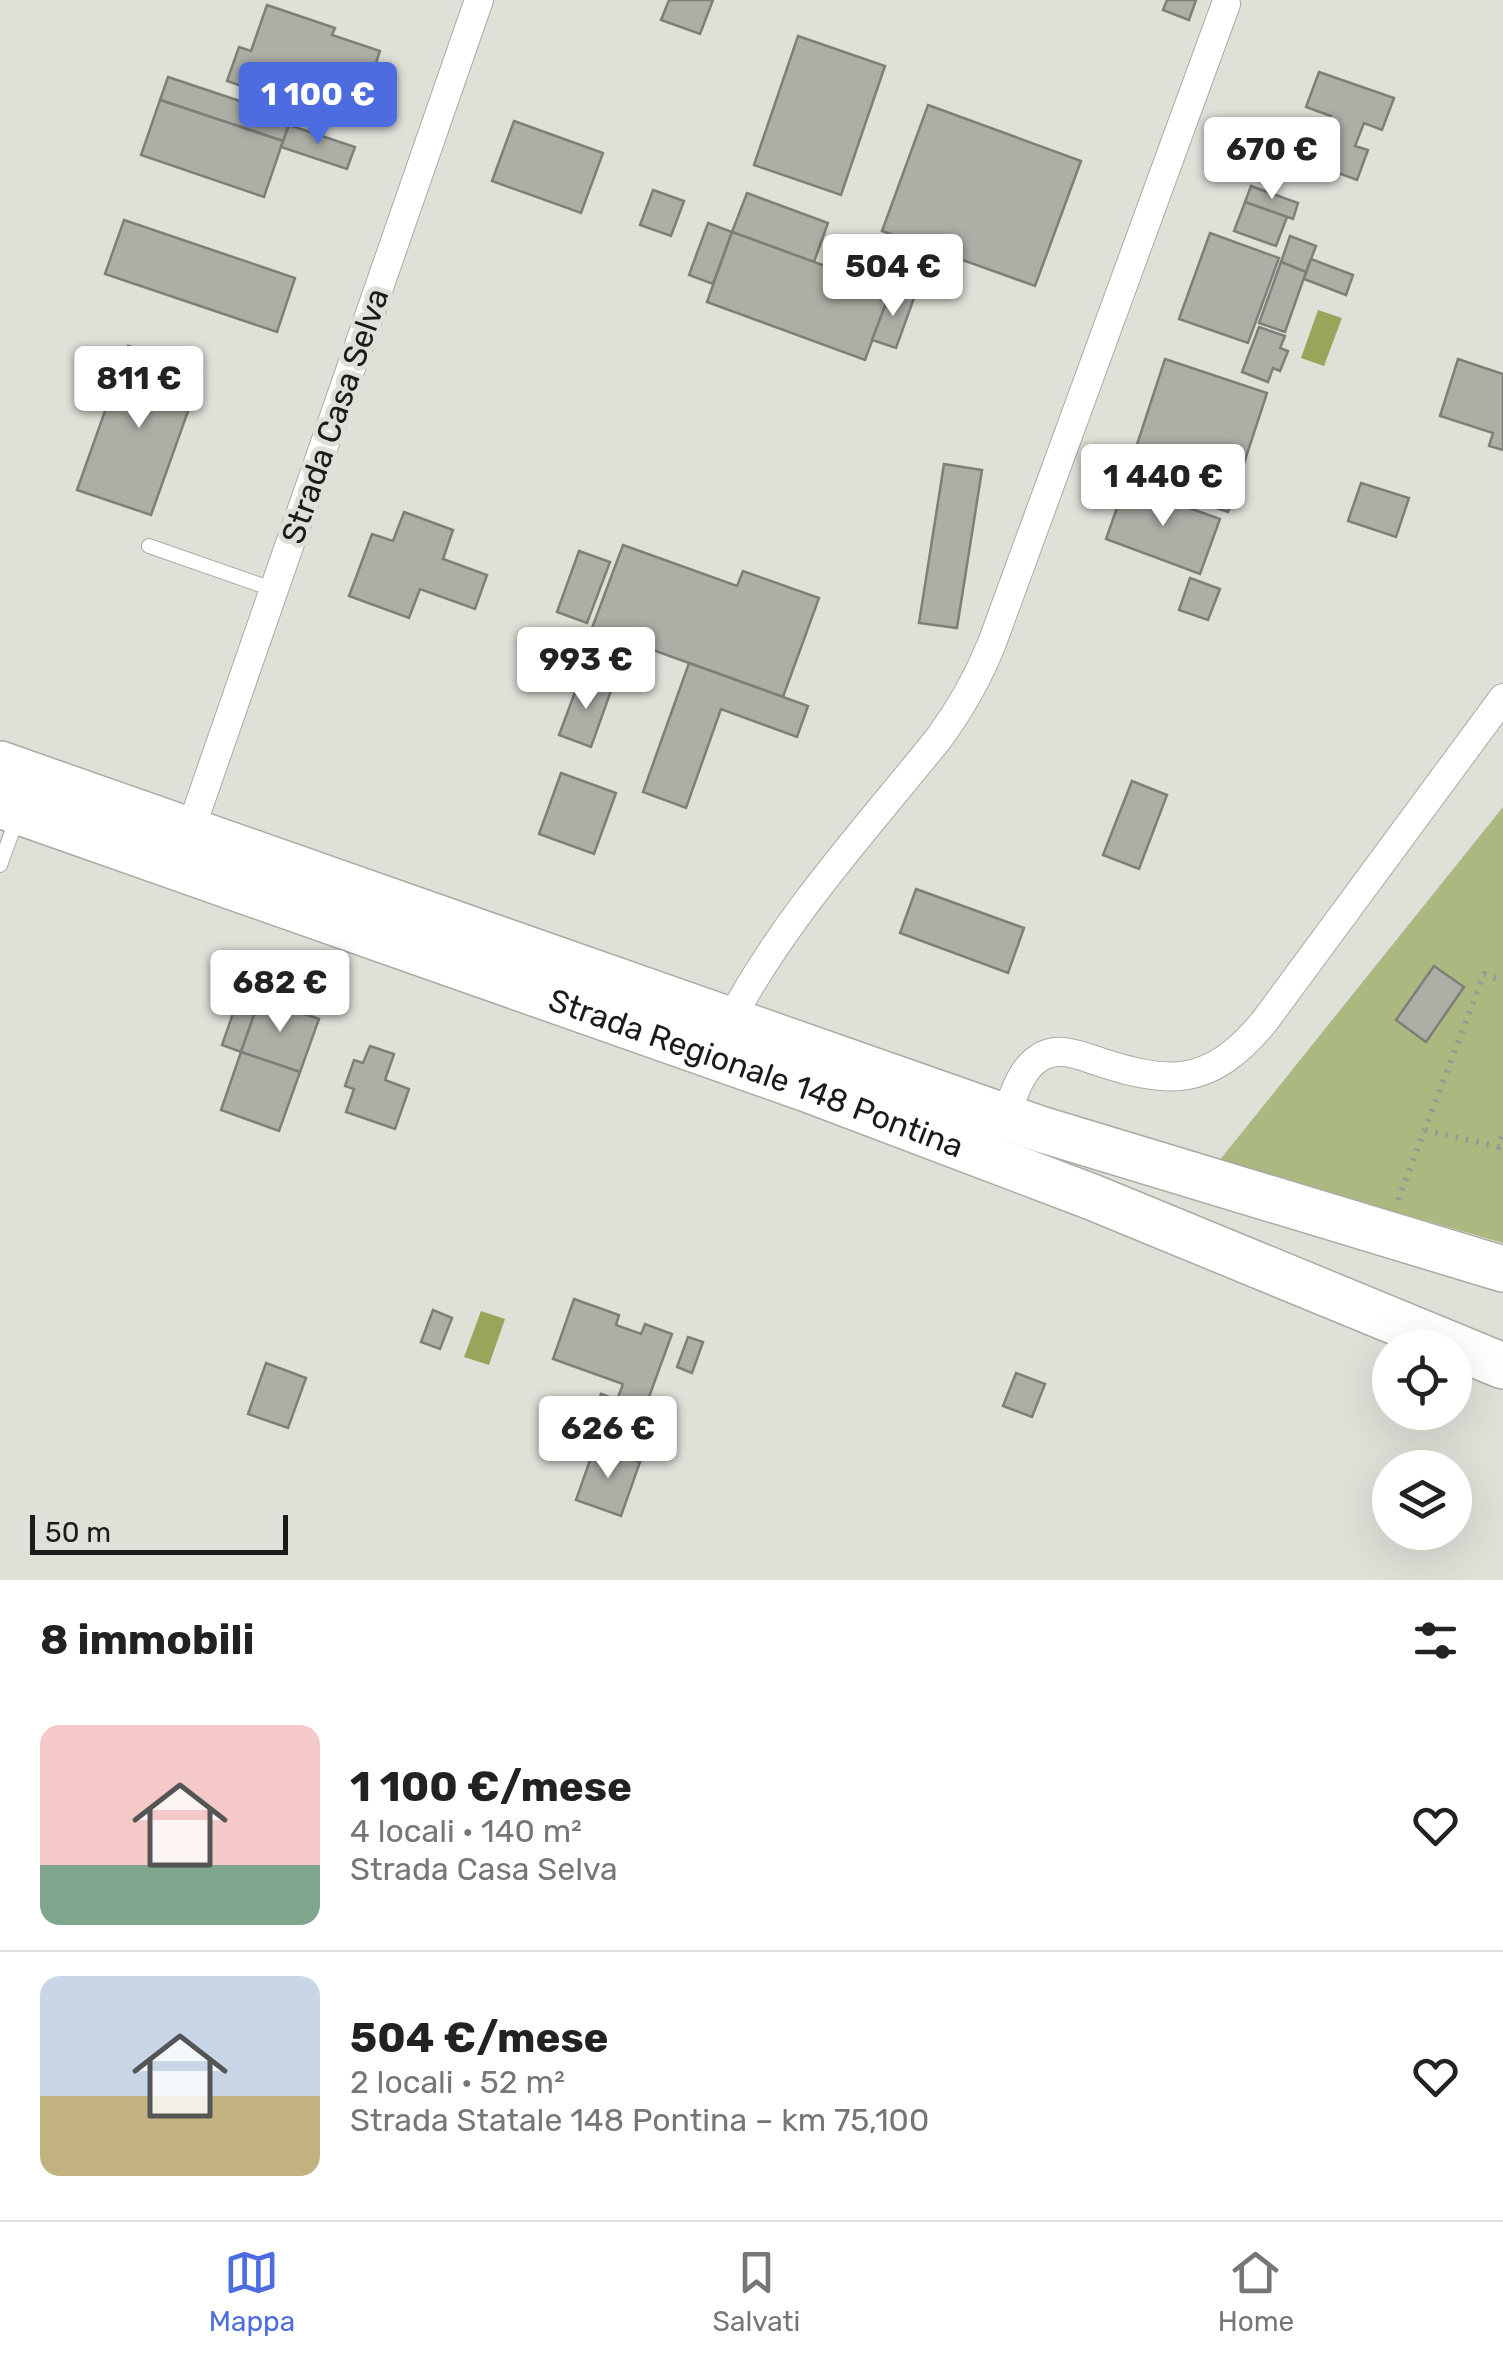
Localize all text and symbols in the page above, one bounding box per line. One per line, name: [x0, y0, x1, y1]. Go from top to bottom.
pin: 1 100 €: [226, 62, 410, 147]
text: 1 100 €: [261, 75, 375, 113]
pin: 670 €: [1202, 117, 1342, 202]
text: 670 €: [1226, 130, 1318, 168]
pin: 504 €: [823, 234, 963, 319]
text: 504 €: [845, 247, 941, 285]
street label: Strada Casa Selva: [273, 283, 397, 549]
pin: 811 €: [69, 346, 209, 431]
text: 811 €: [96, 359, 182, 397]
pin: 1 440 €: [1071, 444, 1255, 529]
text: 1 440 €: [1103, 457, 1223, 495]
pin: 993 €: [516, 627, 656, 712]
text: 993 €: [539, 640, 633, 678]
pin: 682 €: [210, 950, 350, 1035]
text: 682 €: [232, 963, 328, 1001]
street label: Strada Regionale 148 Pontina: [544, 981, 969, 1165]
map controls: [1372, 1330, 1472, 1550]
button: locate: [1372, 1330, 1472, 1430]
pin: 626 €: [538, 1396, 678, 1481]
text: 626 €: [561, 1409, 655, 1447]
button: layers: [1372, 1450, 1472, 1550]
scale bar: [30, 1510, 288, 1554]
text: 50 m: [45, 1516, 111, 1549]
icon: filters: [1408, 1613, 1463, 1668]
text: 8 immobili: [40, 1615, 255, 1665]
text: 1 100 €/mese: [350, 1762, 632, 1812]
icon: home: [120, 1765, 240, 1885]
icon: heart: [1408, 1798, 1463, 1853]
text: 4 locali · 140 m²: [350, 1812, 582, 1850]
text: Strada Casa Selva: [350, 1850, 618, 1888]
text: 504 €/mese: [350, 2013, 609, 2063]
icon: home: [120, 2016, 240, 2136]
icon: heart: [1408, 2049, 1463, 2104]
text: 2 locali · 52 m²: [350, 2063, 565, 2101]
text: Strada Statale 148 Pontina – km 75,100: [350, 2101, 929, 2139]
tab: Mappa: [209, 2245, 295, 2338]
tab: Salvati: [713, 2245, 800, 2338]
tab: Home: [1218, 2245, 1294, 2338]

